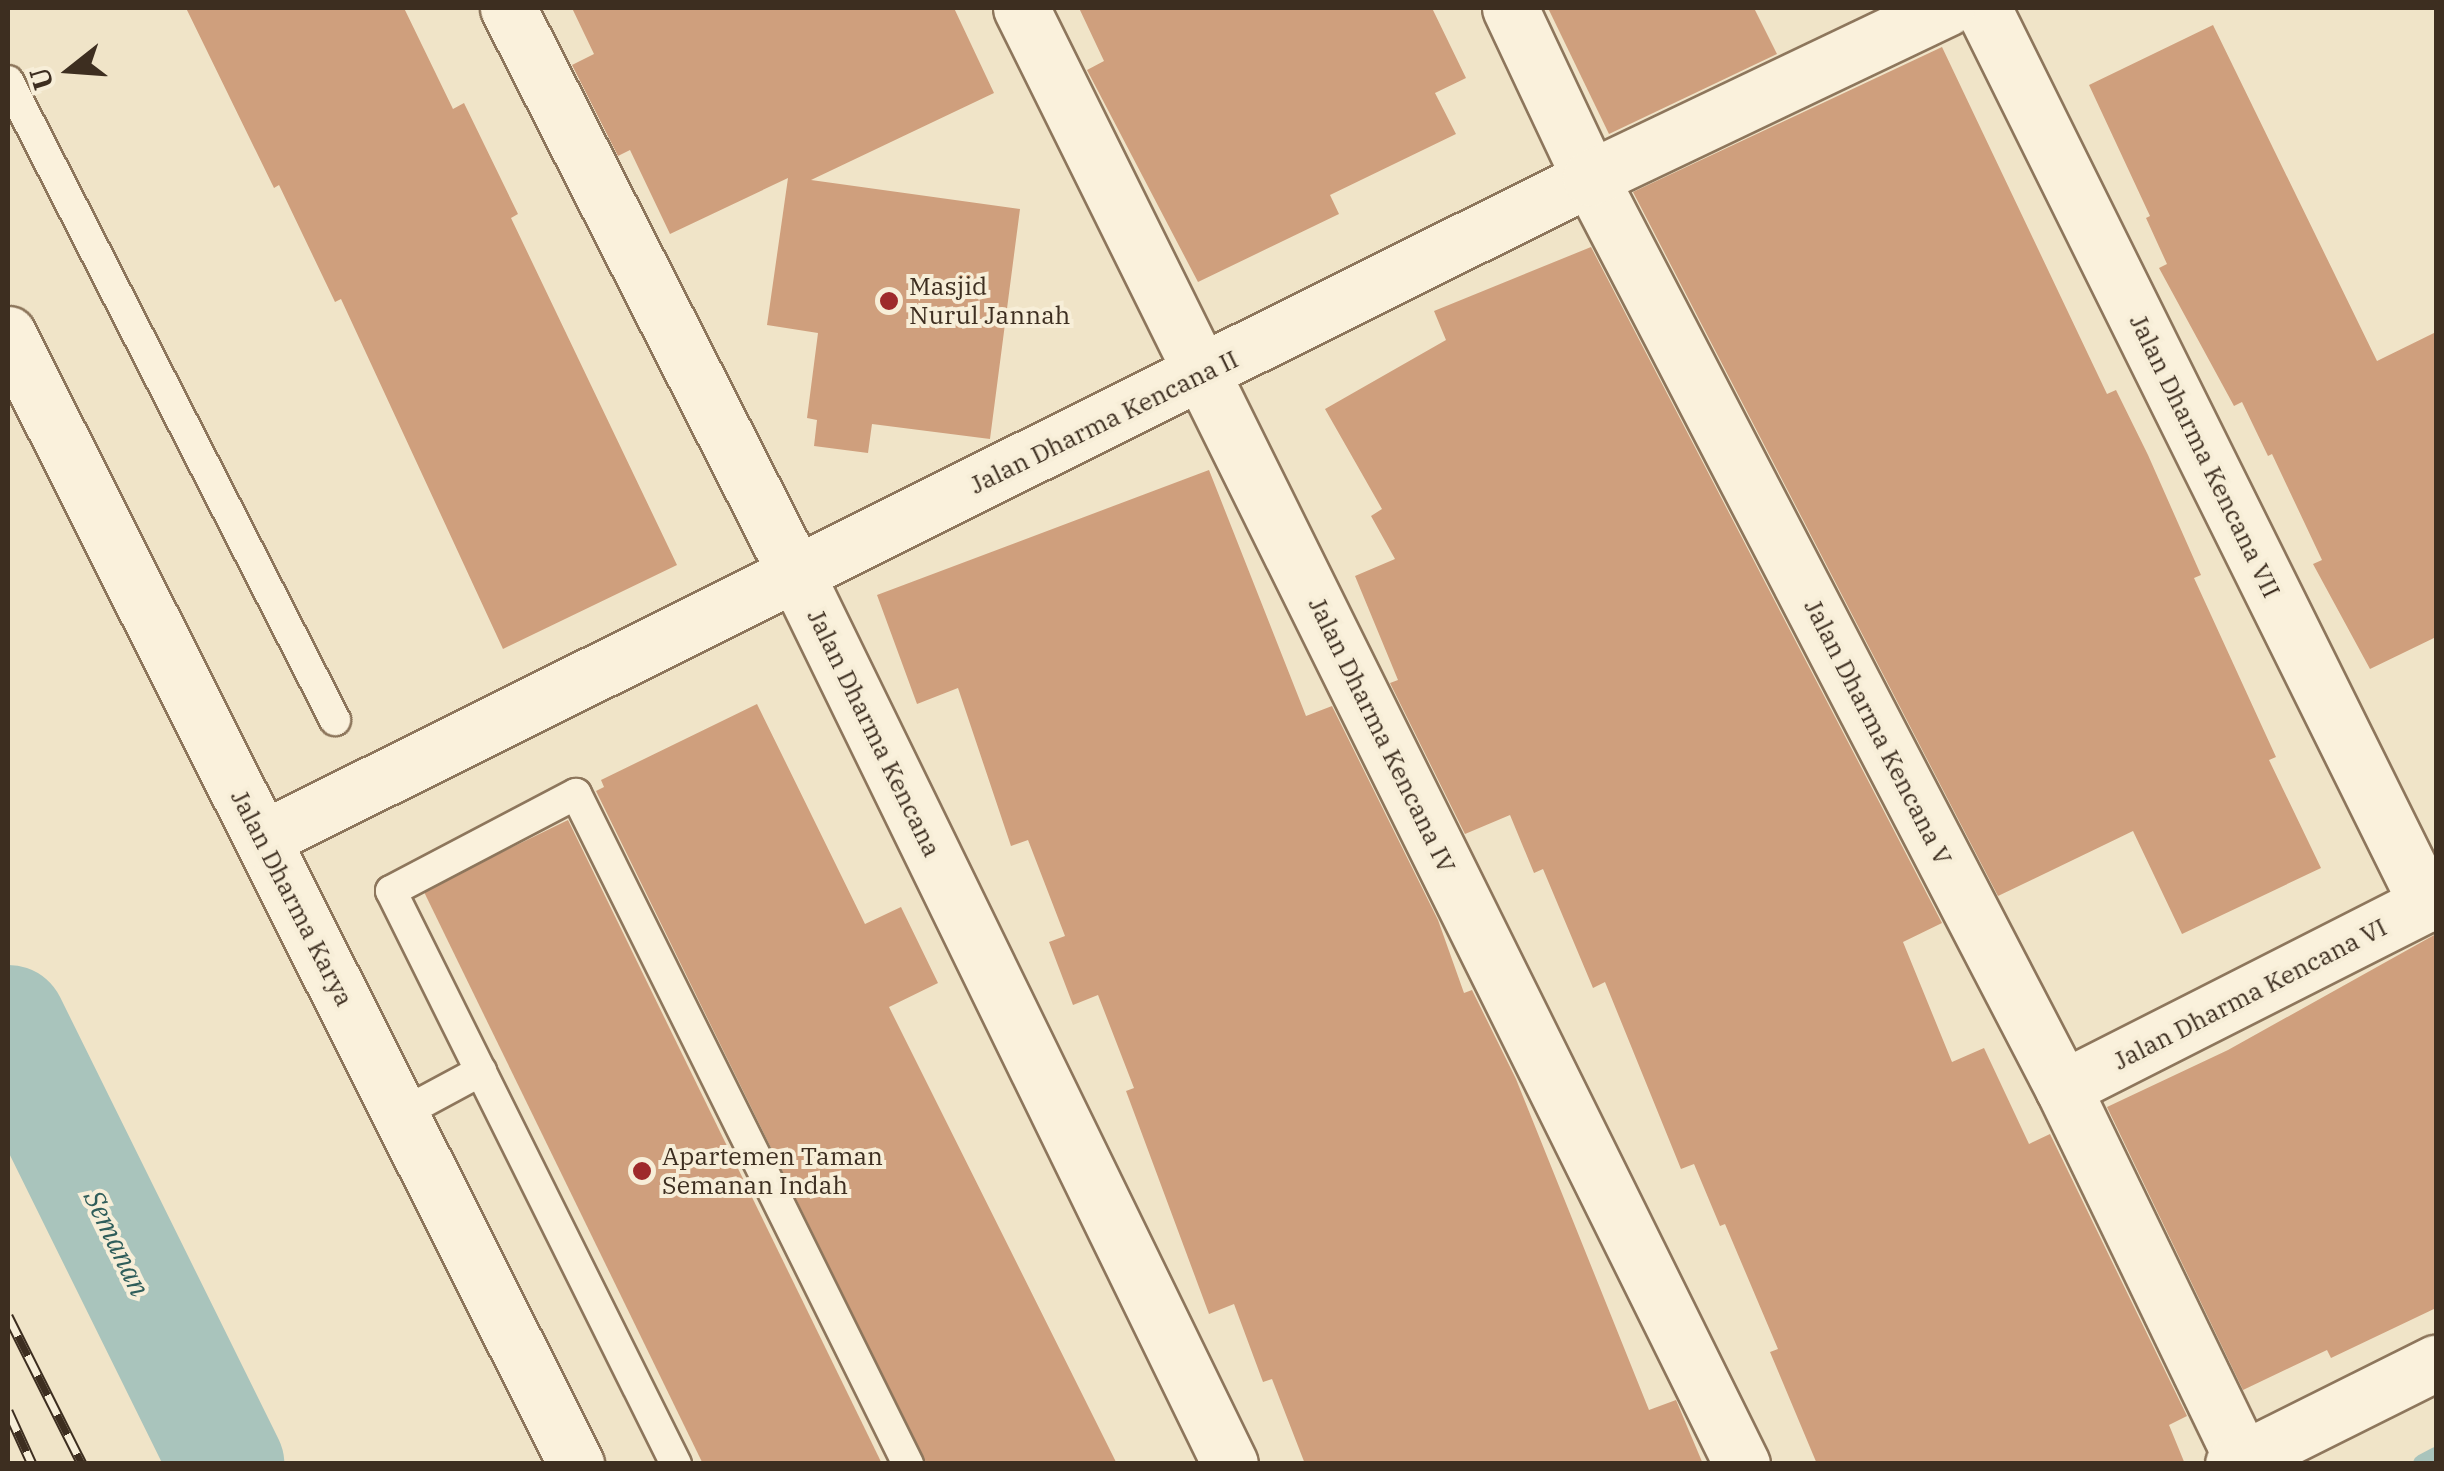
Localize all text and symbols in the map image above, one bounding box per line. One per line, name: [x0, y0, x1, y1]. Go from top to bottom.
north arrow: [20, 20, 120, 120]
text: U: [20, 63, 62, 95]
place label: Masjid Nurul Jannah: [909, 272, 1070, 331]
marker: Masjid Nurul Jannah: [878, 290, 900, 312]
street label: Jalan Dharma Kencana VII: [2123, 310, 2287, 602]
street label: Jalan Dharma Kencana II: [965, 344, 1243, 500]
street label: Jalan Dharma Kencana IV: [1302, 592, 1462, 878]
street label: Jalan Dharma Kencana V: [1798, 594, 1958, 870]
street label: Jalan Dharma Kencana: [801, 604, 947, 862]
street label: Jalan Dharma Karya: [224, 785, 360, 1011]
street label: Jalan Dharma Kencana VI: [2108, 912, 2392, 1076]
place label: Apartemen Taman Semanan Indah: [662, 1142, 883, 1201]
marker: Apartemen Taman Semanan Indah: [631, 1160, 653, 1182]
water label: Semanan: [77, 1185, 157, 1301]

